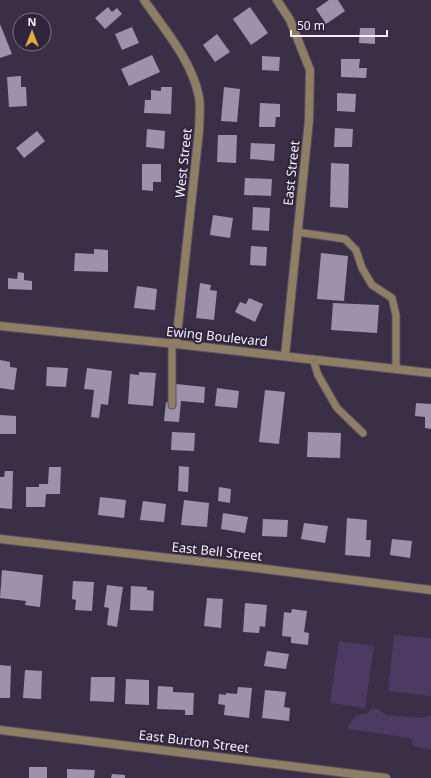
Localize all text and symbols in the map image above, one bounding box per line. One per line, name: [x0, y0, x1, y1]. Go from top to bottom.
north arrow: [12, 12, 52, 52]
scale bar: [291, 12, 387, 38]
text: N: [28, 14, 36, 29]
text: 50 m: [297, 17, 325, 34]
street label: West Street: [170, 127, 196, 199]
street label: East Street: [279, 139, 303, 206]
street label: Ewing Boulevard: [165, 322, 269, 350]
street label: East Bell Street: [171, 537, 263, 565]
street label: East Burton Street: [138, 725, 250, 757]

